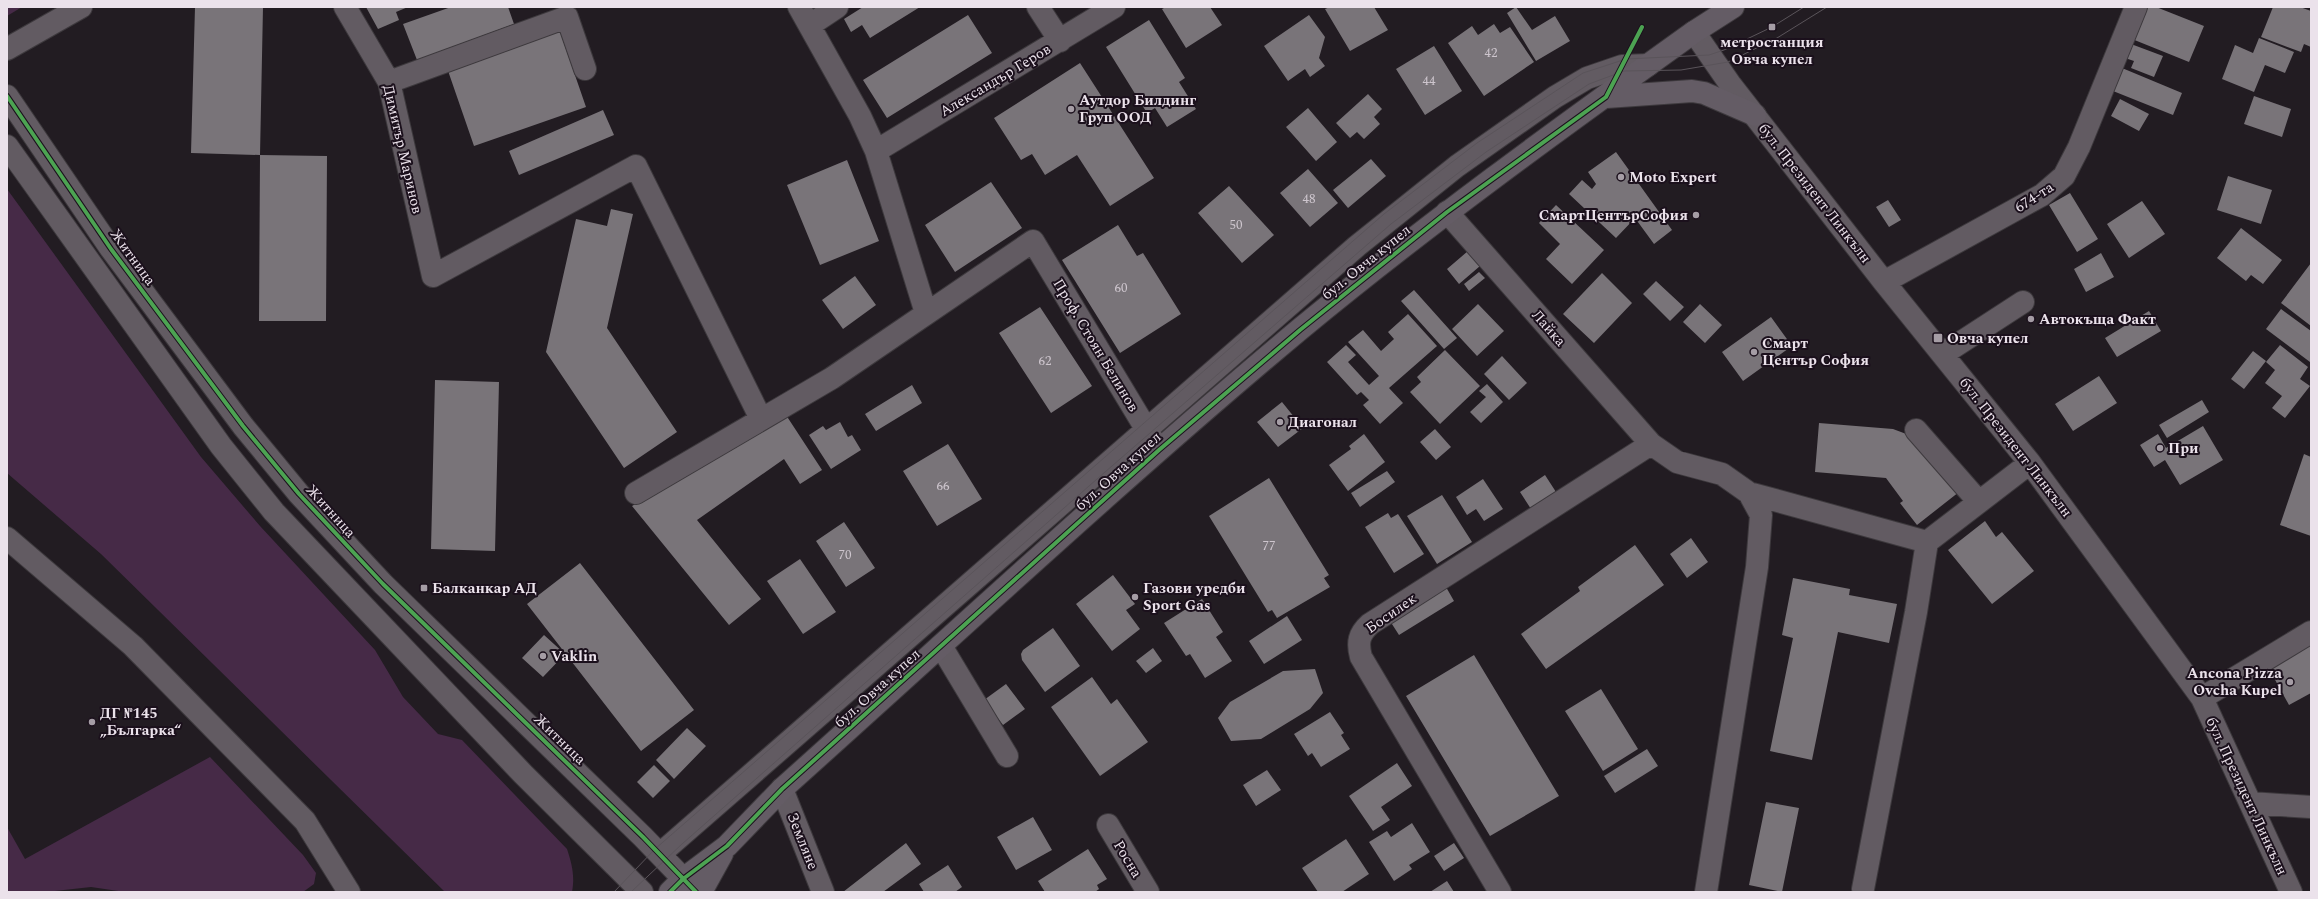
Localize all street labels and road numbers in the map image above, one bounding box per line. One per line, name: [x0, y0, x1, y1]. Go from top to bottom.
street label: Александър Геров: [935, 38, 1056, 123]
street label: Димитър Маринов: [377, 82, 429, 216]
street label: бул. Президент Линкълн: [1753, 118, 1877, 268]
street label: 674-та: [2010, 176, 2059, 219]
street label: бул. Овча купел: [1317, 219, 1416, 306]
street label: Житница: [104, 224, 162, 291]
street label: Проф. Стоян Белинов: [1047, 274, 1145, 417]
street label: Лайка: [1526, 305, 1572, 352]
street label: бул. Президент Линкълн: [1954, 372, 2078, 522]
street label: бул. Овча купел: [1070, 426, 1167, 516]
street label: Житница: [300, 479, 362, 544]
street label: Босилек: [1361, 587, 1422, 639]
street label: бул. Овча купел: [829, 643, 926, 733]
street label: Житница: [528, 708, 592, 771]
street label: бул. Президент Линкълн: [2200, 713, 2293, 879]
street label: Земляне: [781, 809, 824, 873]
street label: Росна: [1107, 836, 1148, 883]

